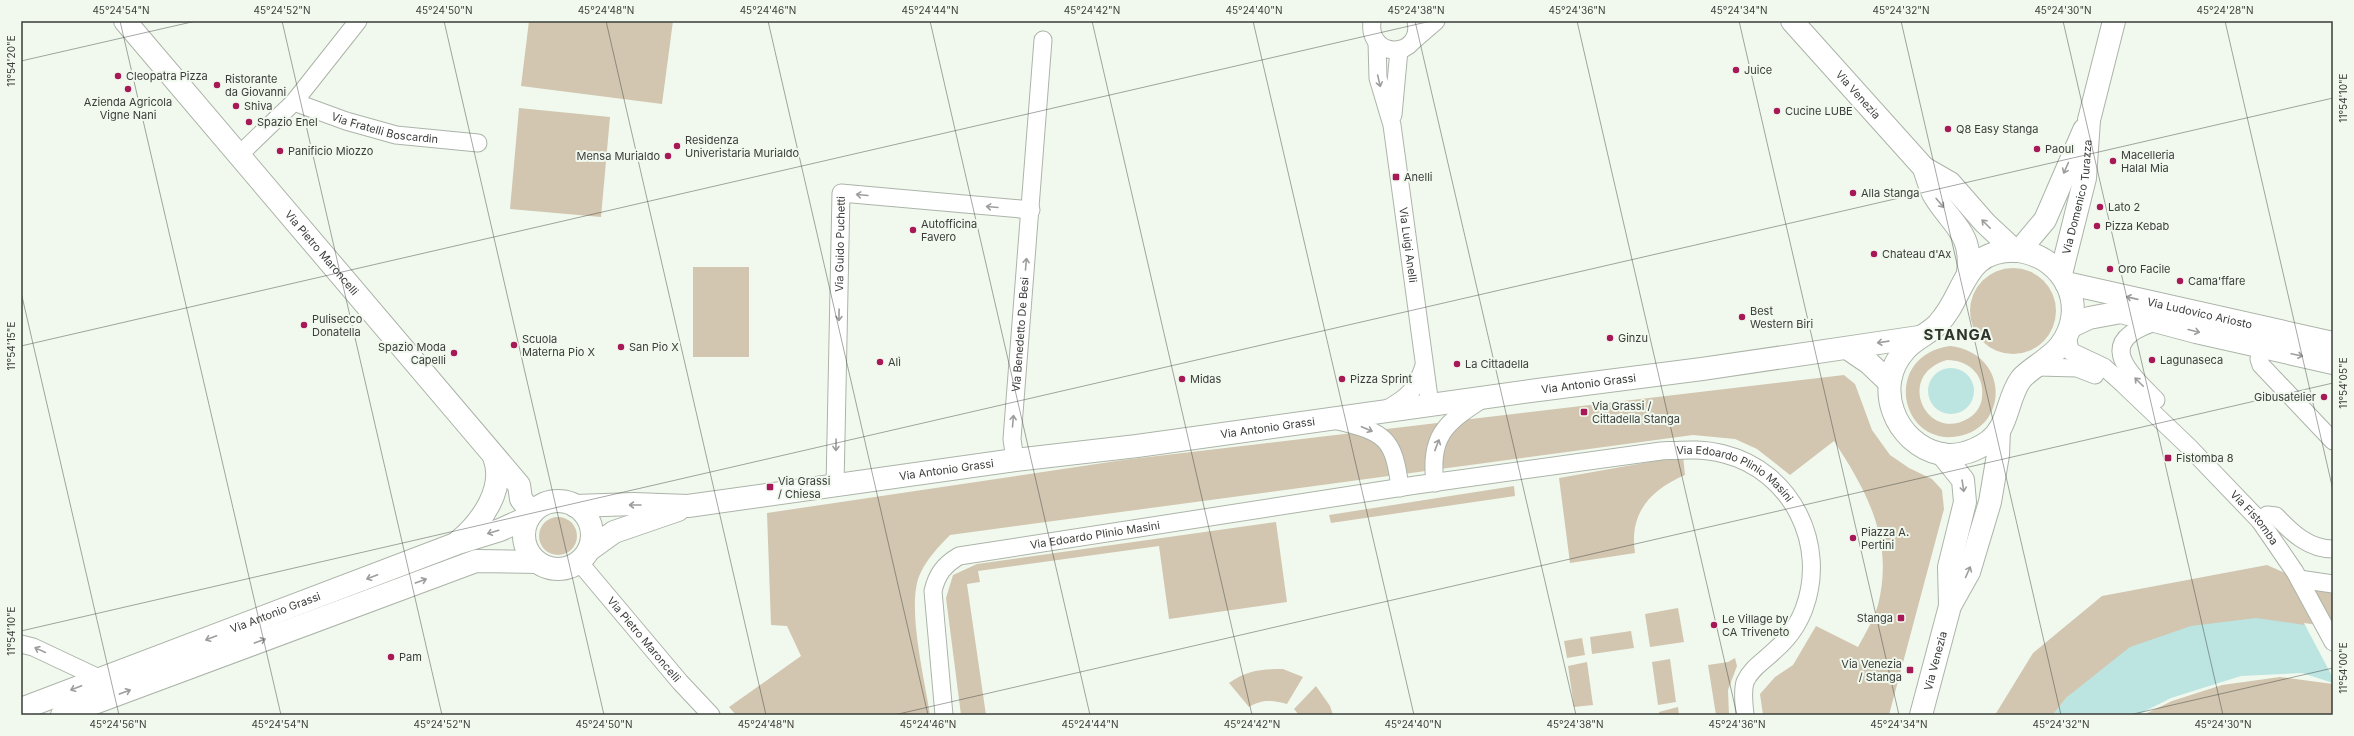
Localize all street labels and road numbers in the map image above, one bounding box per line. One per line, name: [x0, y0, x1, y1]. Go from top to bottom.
street label: Via Venezia: [1833, 67, 1884, 122]
street label: Via Fratelli Boscardin: [330, 109, 439, 146]
street label: Via Domenico Turazza: [2059, 139, 2095, 256]
street label: Via Guido Puchetti: [832, 196, 848, 292]
street label: Via Luigi Anelli: [1396, 206, 1420, 283]
street label: Via Pietro Maroncelli: [282, 207, 362, 298]
street label: Via Benedetto De Besi: [1009, 276, 1032, 393]
street label: Via Ludovico Ariosto: [2146, 294, 2254, 332]
street label: Via Antonio Grassi: [1540, 371, 1637, 397]
street label: Via Antonio Grassi: [1219, 414, 1316, 441]
street label: Via Edoardo Plinio Masini: [1676, 443, 1796, 504]
street label: Via Antonio Grassi: [898, 456, 995, 483]
street label: Via Fistomba: [2227, 487, 2281, 548]
street label: Via Edoardo Plinio Masini: [1029, 518, 1161, 552]
street label: Via Antonio Grassi: [228, 589, 322, 636]
street label: Via Pietro Maroncelli: [604, 594, 684, 685]
street label: Via Venezia: [1921, 630, 1950, 692]

